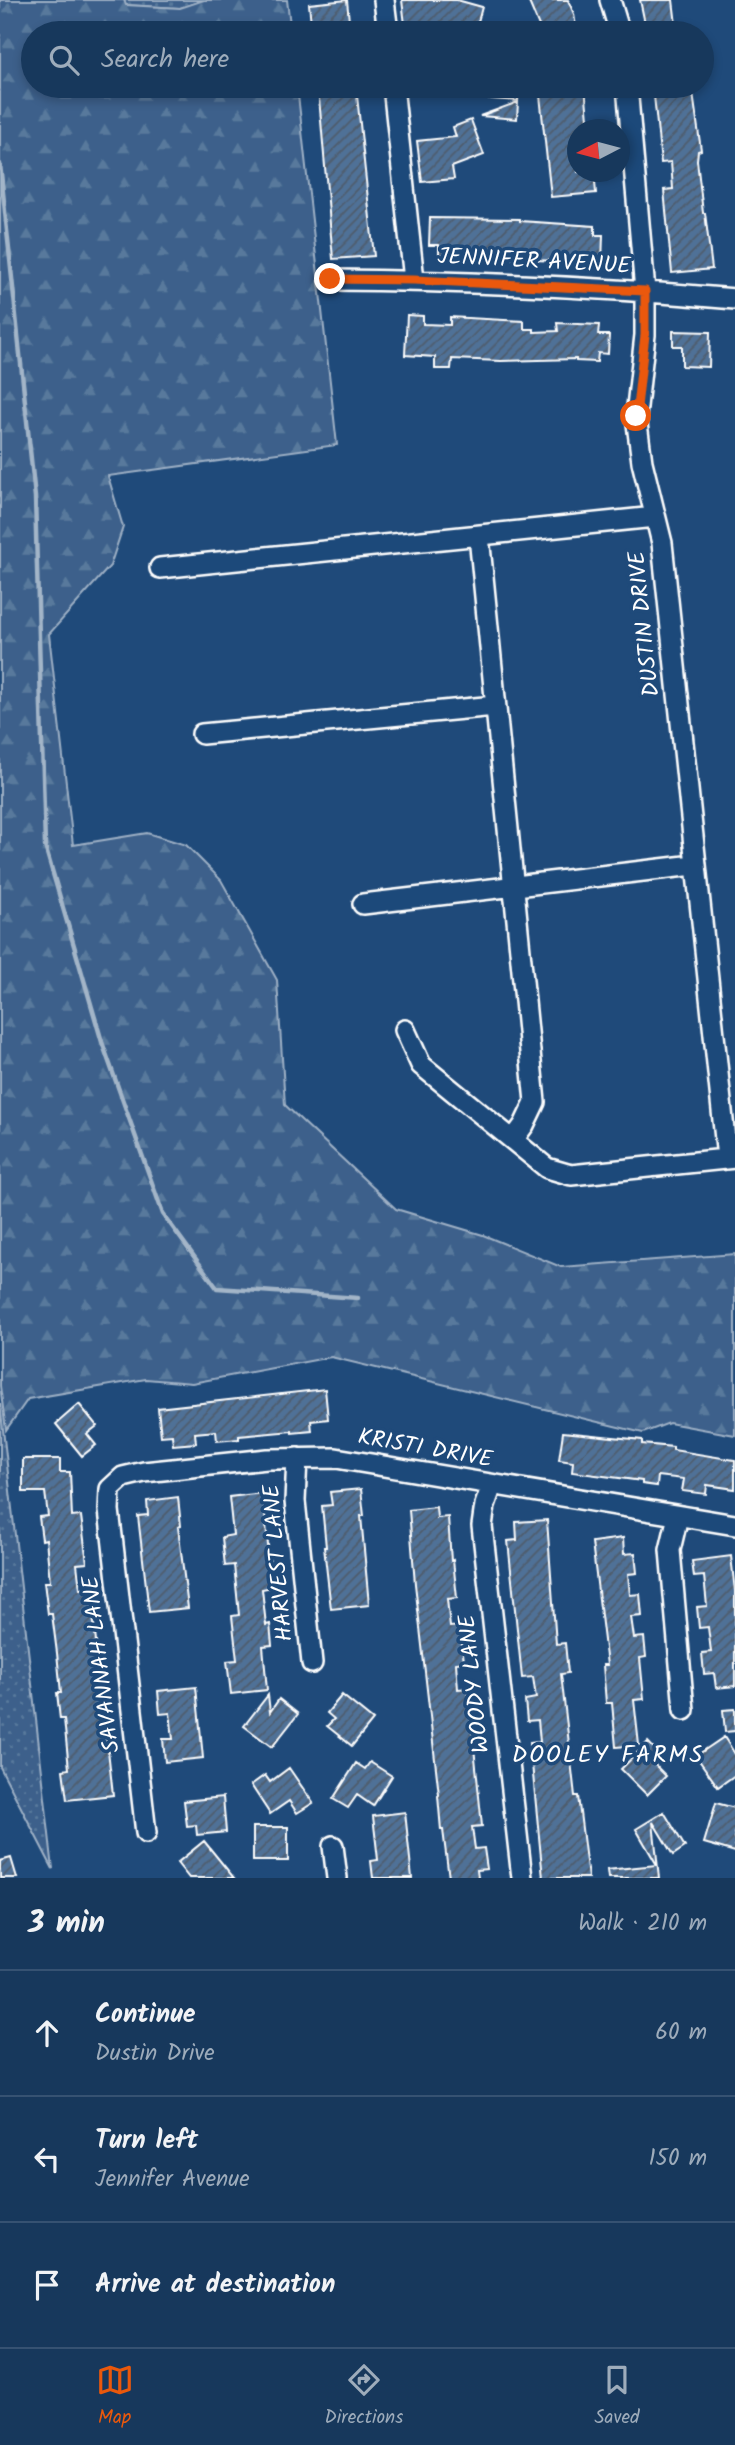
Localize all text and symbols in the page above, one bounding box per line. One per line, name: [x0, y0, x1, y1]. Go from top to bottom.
search box: [21, 21, 714, 98]
text: Search here: [101, 39, 229, 81]
icon: search: [45, 41, 83, 79]
north arrow: [567, 119, 630, 182]
street label: JENNIFER AVENUE: [437, 239, 632, 285]
route end: [314, 263, 345, 294]
route start: [620, 400, 651, 431]
street label: DUSTIN DRIVE: [619, 549, 671, 699]
street label: KRISTI DRIVE: [355, 1419, 496, 1479]
street label: HARVEST LANE: [254, 1482, 304, 1643]
street label: SAVANNAH LANE: [73, 1573, 131, 1754]
street label: WOODY LANE: [450, 1612, 500, 1755]
district label: DOOLEY FARMS: [512, 1736, 704, 1775]
text: 3 min: [28, 1900, 105, 1948]
text: Walk · 210 m: [578, 1906, 707, 1942]
text: Continue: [95, 1994, 196, 2036]
icon: ahead: [28, 2014, 66, 2052]
text: 60 m: [655, 2015, 707, 2051]
text: Dustin Drive: [95, 2036, 215, 2072]
text: Turn left: [95, 2120, 198, 2162]
icon: left: [28, 2140, 66, 2178]
text: 150 m: [648, 2141, 707, 2177]
text: Jennifer Avenue: [95, 2162, 250, 2198]
text: Arrive at destination: [95, 2264, 335, 2306]
icon: arrive: [28, 2266, 66, 2304]
tab: Map: [96, 2361, 134, 2433]
tab: Directions: [325, 2361, 403, 2433]
tab: Saved: [594, 2361, 639, 2433]

